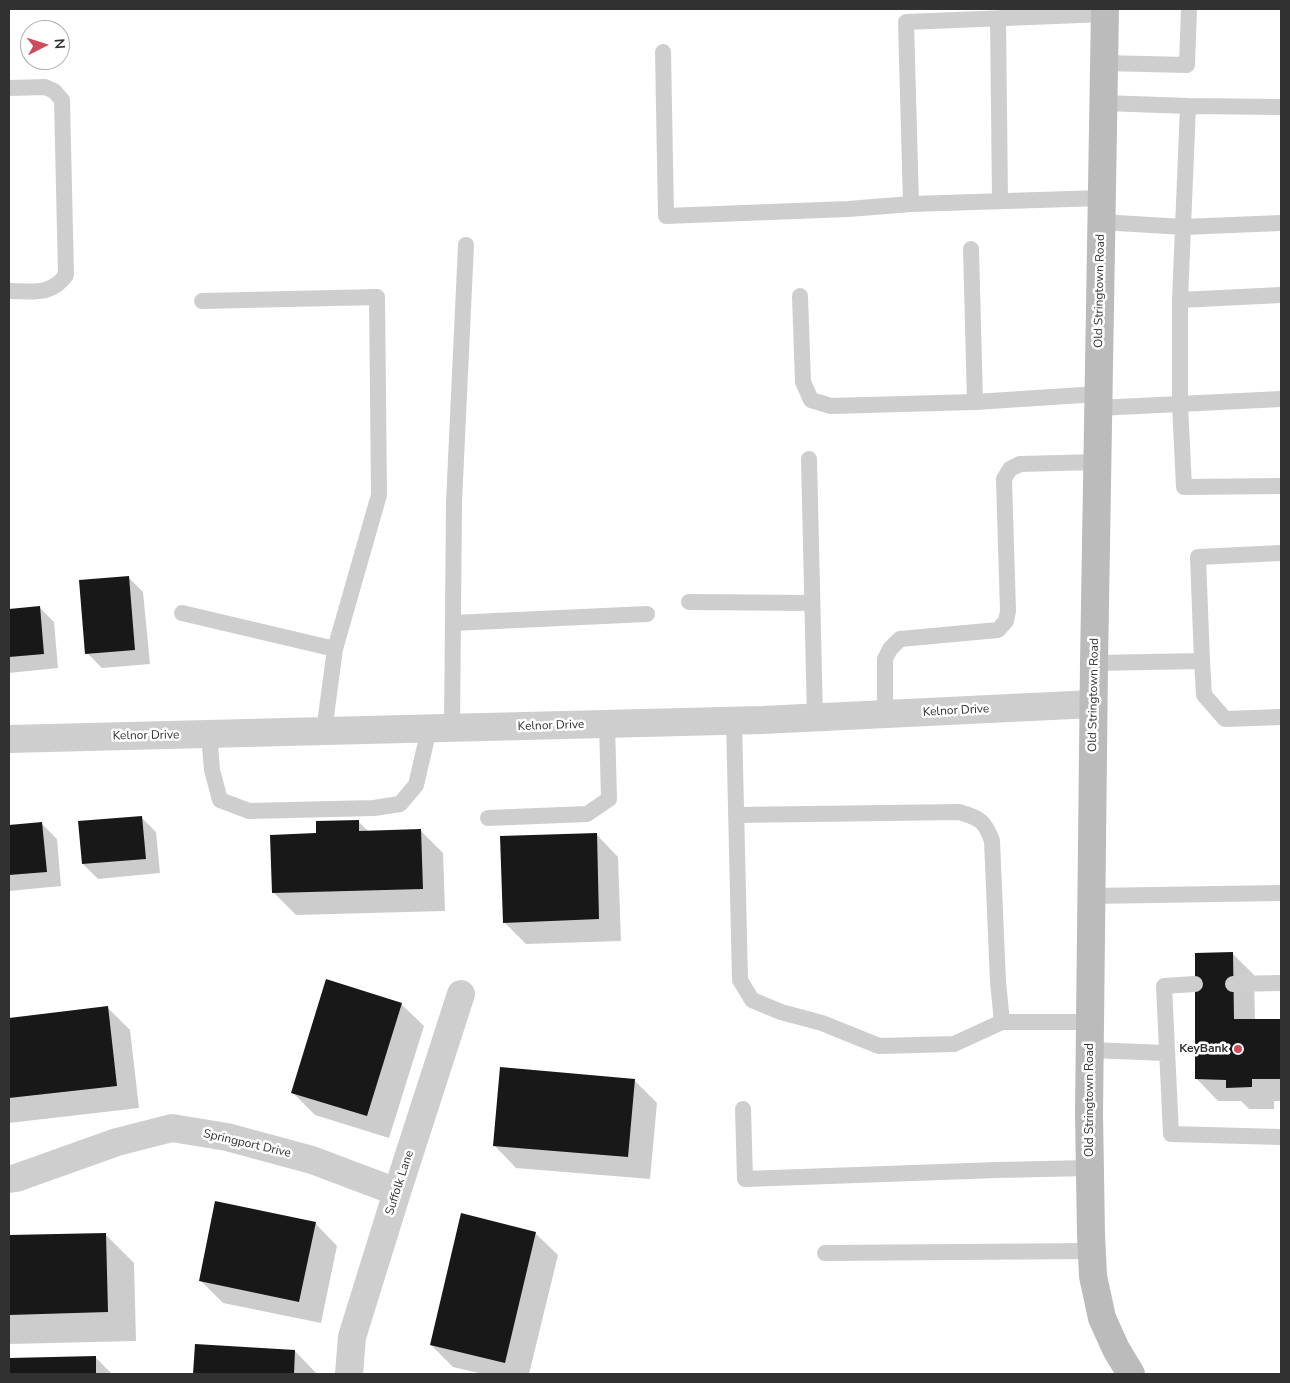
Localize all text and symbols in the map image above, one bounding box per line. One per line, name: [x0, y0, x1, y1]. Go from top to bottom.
north arrow: [20, 20, 70, 70]
text: N: [50, 38, 69, 50]
street label: Old Stringtown Road: [1092, 234, 1108, 348]
street label: Old Stringtown Road: [1086, 638, 1102, 752]
street label: Kelnor Drive: [922, 702, 990, 720]
street label: Kelnor Drive: [517, 718, 585, 734]
street label: Kelnor Drive: [113, 728, 179, 744]
place label: KeyBank: [1179, 1042, 1228, 1056]
street label: Old Stringtown Road: [1083, 1043, 1097, 1157]
marker: KeyBank: [1232, 1043, 1244, 1055]
street label: Springport Drive: [202, 1127, 292, 1161]
street label: Suffolk Lane: [383, 1149, 417, 1217]

